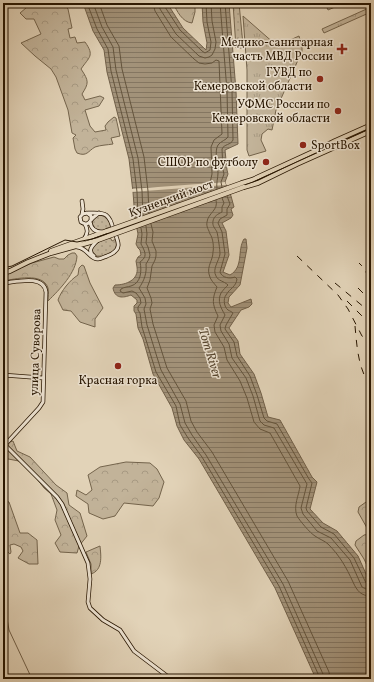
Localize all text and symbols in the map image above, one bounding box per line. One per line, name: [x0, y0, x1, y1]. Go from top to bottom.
place label: Медико-санитарная часть МВД России: [221, 35, 333, 65]
marker: Медико-санитарная часть МВД России: [336, 43, 348, 55]
place label: ГУВД по Кемеровской области: [194, 65, 312, 95]
marker: ГУВД по Кемеровской области: [315, 74, 325, 84]
place label: УФМС России по Кемеровской области: [212, 97, 330, 127]
marker: УФМС России по Кемеровской области: [333, 106, 343, 116]
place label: SportBox: [311, 138, 360, 154]
marker: SportBox: [298, 140, 308, 150]
place label: СШОР по футболу: [158, 155, 259, 171]
marker: СШОР по футболу: [261, 157, 271, 167]
street label: Кузнецкий мост: [127, 176, 216, 222]
street label: улица Суворова: [26, 308, 46, 396]
water label: Tom River: [193, 326, 225, 381]
marker: Красная горка: [113, 361, 123, 371]
place label: Красная горка: [78, 373, 158, 389]

